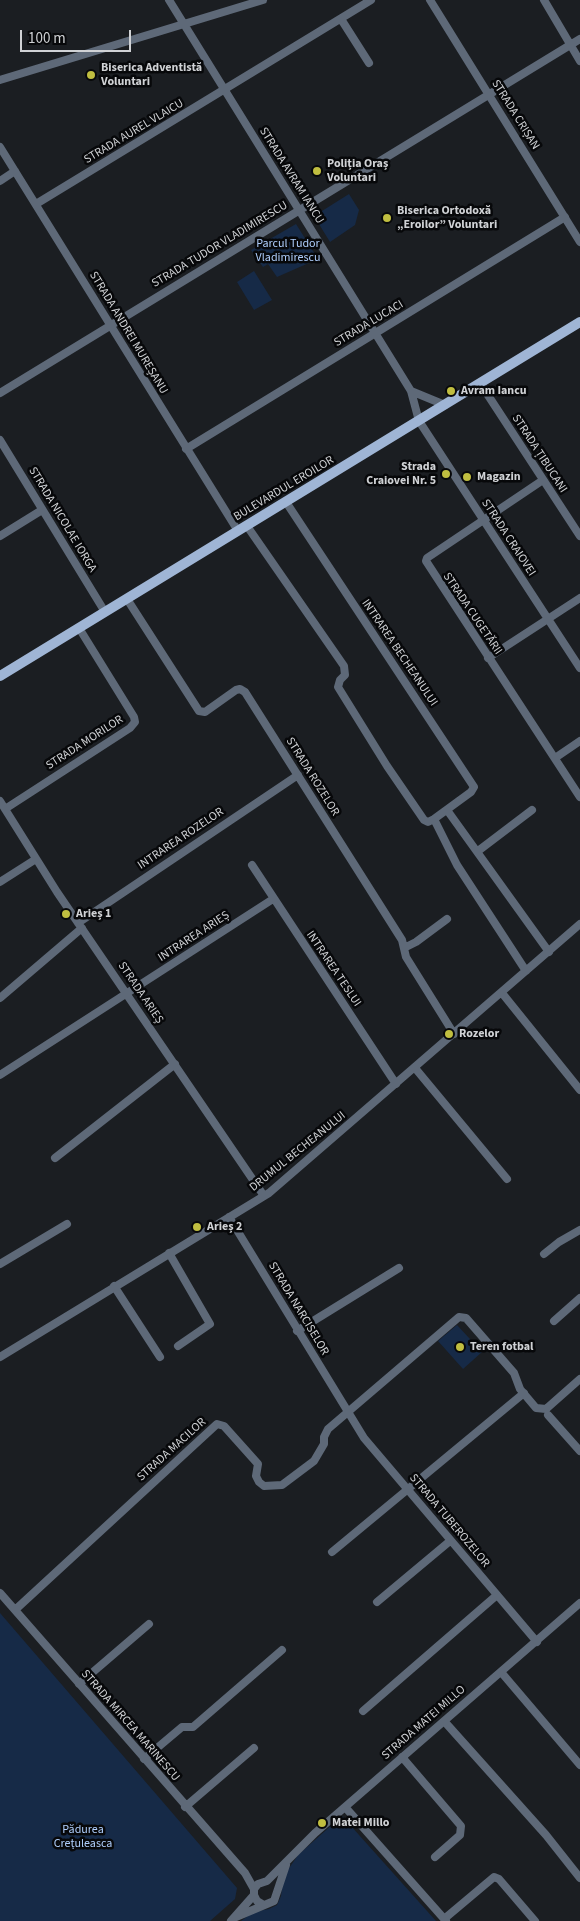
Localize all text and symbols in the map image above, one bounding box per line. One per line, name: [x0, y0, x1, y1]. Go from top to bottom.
scale bar: [22, 20, 134, 52]
text: 100 m: [28, 28, 66, 49]
place label: Biserica Adventistă Voluntari: [101, 61, 202, 89]
marker: Biserica Adventistă Voluntari: [85, 69, 97, 81]
street label: STRADA CRIȘAN: [488, 77, 542, 153]
street label: STRADA AUREL VLAICU: [82, 97, 186, 167]
street label: STRADA AVRAM IANCU: [256, 125, 326, 227]
place label: Poliția Oraș Voluntari: [327, 157, 388, 185]
marker: Poliția Oraș Voluntari: [311, 165, 323, 177]
street label: STRADA TUDOR VLADIMIRESCU: [150, 199, 290, 291]
place label: Biserica Ortodoxă „Eroilor” Voluntari: [397, 204, 497, 232]
marker: Biserica Ortodoxă „Eroilor” Voluntari: [381, 212, 393, 224]
park label: Parcul Tudor Vladimirescu: [256, 237, 320, 265]
street label: STRADA ANDREI MUREȘANU: [86, 269, 170, 397]
street label: STRADA LUCACI: [332, 298, 406, 350]
place label: Avram Iancu: [461, 384, 527, 398]
marker: Avram Iancu: [445, 385, 457, 397]
street label: STRADA ȚIBUCANI: [508, 412, 570, 496]
street label: BULEVARDUL EROILOR: [231, 453, 337, 525]
place label: Strada Craiovei Nr. 5: [366, 460, 436, 488]
street label: STRADA NICOLAE IORGA: [25, 465, 99, 575]
marker: Strada Craiovei Nr. 5: [440, 468, 452, 480]
place label: Magazin: [477, 470, 521, 484]
marker: Magazin: [461, 471, 473, 483]
street label: STRADA CRAIOVEI: [478, 497, 538, 579]
street label: STRADA CUGETĂRII: [439, 570, 505, 658]
street label: INTRAREA BECHEANULUI: [358, 597, 440, 709]
street label: STRADA MORILOR: [44, 713, 126, 773]
street label: STRADA ROZELOR: [282, 735, 342, 819]
street label: INTRAREA ROZELOR: [135, 805, 227, 873]
place label: Arieș 1: [76, 907, 111, 921]
marker: Arieș 1: [60, 908, 72, 920]
street label: INTRAREA ARIEȘ: [156, 909, 232, 965]
street label: INTRAREA TESLUI: [302, 928, 364, 1010]
street label: STRADA ARIEȘ: [114, 959, 166, 1027]
place label: Rozelor: [459, 1027, 499, 1041]
marker: Rozelor: [443, 1028, 455, 1040]
street label: DRUMUL BECHEANULUI: [247, 1109, 349, 1195]
place label: Arieș 2: [207, 1220, 242, 1234]
marker: Arieș 2: [191, 1221, 203, 1233]
street label: STRADA NARCISELOR: [264, 1260, 332, 1358]
place label: Teren fotbal: [470, 1340, 534, 1354]
marker: Teren fotbal: [454, 1341, 466, 1353]
street label: STRADA MACILOR: [135, 1415, 209, 1485]
street label: STRADA TUBEROZELOR: [406, 1471, 492, 1571]
street label: STRADA MIRCEA MARINESCU: [78, 1667, 182, 1785]
street label: STRADA MATEI MILLO: [379, 1683, 469, 1763]
place label: Matei Millo: [332, 1816, 390, 1830]
marker: Matei Millo: [316, 1817, 328, 1829]
park label: Pădurea Crețuleasca: [54, 1823, 112, 1851]

